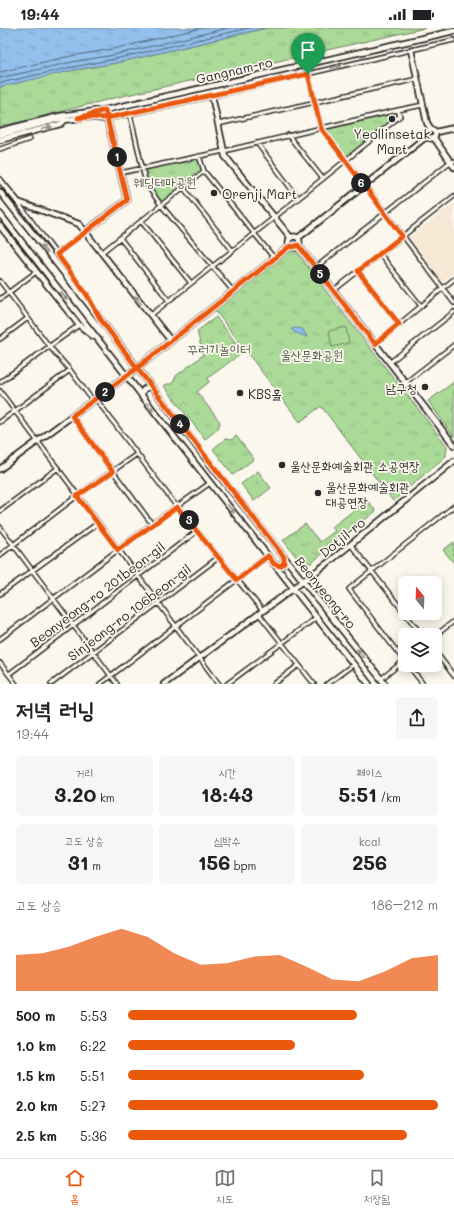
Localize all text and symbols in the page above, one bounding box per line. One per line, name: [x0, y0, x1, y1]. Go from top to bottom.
text: 19:44: [20, 4, 59, 24]
pin: [291, 33, 325, 74]
icon: arrive: [297, 39, 319, 61]
street label: Gangnam-ro: [194, 53, 274, 87]
one-way arrow: [330, 64, 343, 70]
marker: Yeollinsetak Mart: [387, 114, 397, 124]
one-way arrow: [41, 125, 53, 131]
place label: Yeollinsetak Mart: [353, 125, 431, 157]
pin: 1: [107, 147, 127, 167]
text: 1: [115, 149, 119, 164]
park label: 웨딩테마공원: [134, 173, 196, 190]
pin: 6: [351, 173, 371, 193]
text: 6: [358, 175, 364, 190]
place label: Orenji Mart: [222, 185, 298, 202]
marker: Orenji Mart: [209, 188, 219, 198]
one-way arrow: [40, 244, 48, 255]
pin: 5: [310, 264, 330, 284]
text: 5: [317, 266, 323, 281]
one-way arrow: [59, 291, 68, 302]
one-way arrow: [134, 294, 143, 305]
park label: 꾸러기놀이터: [188, 340, 250, 357]
park label: 울산문화공원: [281, 346, 343, 363]
place label: 남구청: [386, 379, 417, 396]
pin: 2: [95, 382, 115, 402]
marker: 남구청: [420, 382, 430, 392]
text: 2: [102, 384, 108, 399]
place label: KBS홀: [248, 385, 282, 402]
marker: KBS홀: [235, 388, 245, 398]
one-way arrow: [146, 401, 155, 412]
pin: 4: [170, 414, 190, 434]
text: 4: [177, 416, 183, 431]
place label: 울산문화예술회관 소공연장: [290, 457, 420, 474]
marker: 울산문화예술회관 소공연장: [277, 460, 287, 470]
place label: 울산문화예술회관 대공연장: [326, 478, 410, 510]
marker: 울산문화예술회관 대공연장: [313, 488, 323, 498]
one-way arrow: [226, 504, 235, 515]
pin: 3: [179, 510, 199, 530]
text: 3: [186, 512, 192, 527]
street label: Dotjil-ro: [316, 513, 368, 561]
street label: Beonyeong-ro 201beon-gil: [26, 538, 168, 650]
street label: Beonyeong-ro: [292, 552, 360, 632]
street label: Sinjeong-ro 106beon-gil: [64, 560, 194, 664]
north arrow: [398, 576, 442, 620]
map controls: [398, 576, 442, 672]
button: layers: [398, 628, 442, 672]
one-way arrow: [356, 648, 365, 659]
text: 저녁 러닝: [16, 695, 95, 724]
button: share: [396, 697, 438, 739]
text: 19:44: [16, 725, 49, 742]
text: 거리: [75, 765, 93, 780]
text: 시간: [218, 765, 236, 780]
text: 페이스: [356, 765, 383, 780]
text: 3.20: [54, 781, 96, 807]
text: 18:43: [201, 781, 253, 807]
text: 5:51: [338, 781, 377, 807]
text: km: [96, 790, 115, 805]
text: /km: [377, 790, 401, 805]
text: 고도 상승: [65, 833, 104, 848]
text: 심박수: [214, 833, 240, 848]
text: kcal: [359, 834, 381, 849]
text: 31: [68, 849, 89, 875]
text: 156: [198, 849, 230, 875]
text: 256: [352, 849, 387, 875]
text: m: [89, 858, 101, 873]
text: bpm: [230, 858, 256, 873]
text: 고도 상승: [16, 896, 62, 913]
text: 186–212 m: [371, 896, 438, 913]
text: 500 m: [16, 1007, 55, 1024]
text: 5:53: [80, 1007, 107, 1024]
text: 1.0 km: [16, 1037, 56, 1054]
text: 6:22: [80, 1037, 106, 1054]
text: 1.5 km: [16, 1067, 55, 1084]
text: 5:51: [80, 1067, 105, 1084]
text: 2.0 km: [16, 1097, 58, 1114]
text: 5:27: [80, 1097, 106, 1114]
text: 2.5 km: [16, 1127, 57, 1144]
text: 5:36: [80, 1127, 107, 1144]
tab: 홈: [64, 1167, 86, 1207]
tab: 지도: [214, 1167, 236, 1207]
tab: 저장됨: [364, 1167, 390, 1207]

